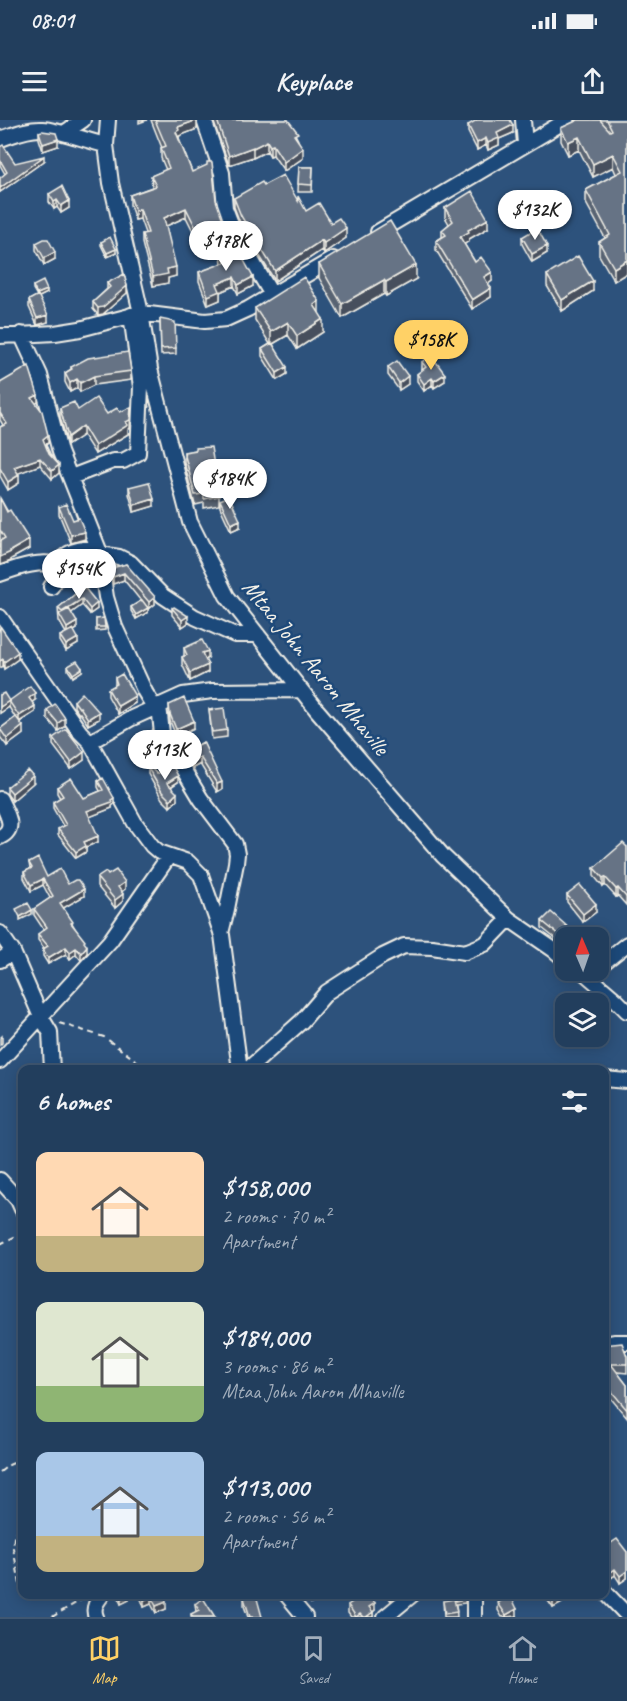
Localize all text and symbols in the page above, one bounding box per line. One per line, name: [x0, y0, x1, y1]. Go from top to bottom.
text: 08:01: [30, 7, 74, 35]
text: Keyplace: [276, 64, 351, 98]
icon: menu: [18, 65, 51, 98]
icon: share: [576, 65, 609, 98]
pin: $132K: [493, 190, 577, 241]
text: $132K: [512, 197, 558, 222]
pin: $178K: [184, 221, 268, 272]
text: $178K: [203, 228, 249, 253]
pin: $158K: [389, 320, 473, 371]
text: $158K: [408, 327, 454, 352]
pin: $184K: [188, 459, 272, 510]
text: $184K: [207, 466, 253, 491]
pin: $154K: [37, 549, 121, 600]
text: $154K: [56, 556, 102, 581]
street label: Mtaa John Aaron Mhaville: [236, 573, 398, 763]
pin: $113K: [123, 730, 207, 781]
text: $113K: [142, 737, 188, 762]
north arrow: [555, 927, 609, 981]
map controls: [555, 927, 609, 1047]
button: layers: [555, 993, 609, 1047]
text: 6 homes: [36, 1085, 110, 1118]
icon: filters: [558, 1085, 591, 1118]
text: $158,000: [222, 1171, 309, 1204]
icon: home: [84, 1176, 156, 1248]
text: 2 rooms · 70 m²: [222, 1204, 330, 1229]
text: Apartment: [222, 1229, 295, 1254]
text: $184,000: [222, 1321, 309, 1354]
icon: home: [84, 1326, 156, 1398]
text: 3 rooms · 86 m²: [222, 1354, 330, 1379]
text: Mtaa John Aaron Mhaville: [222, 1379, 404, 1404]
text: $113,000: [222, 1471, 309, 1504]
icon: home: [84, 1476, 156, 1548]
text: 2 rooms · 56 m²: [222, 1504, 330, 1529]
text: Apartment: [222, 1529, 295, 1554]
tab: Map: [88, 1632, 121, 1688]
tab: Saved: [297, 1632, 330, 1688]
tab: Home: [506, 1632, 539, 1688]

